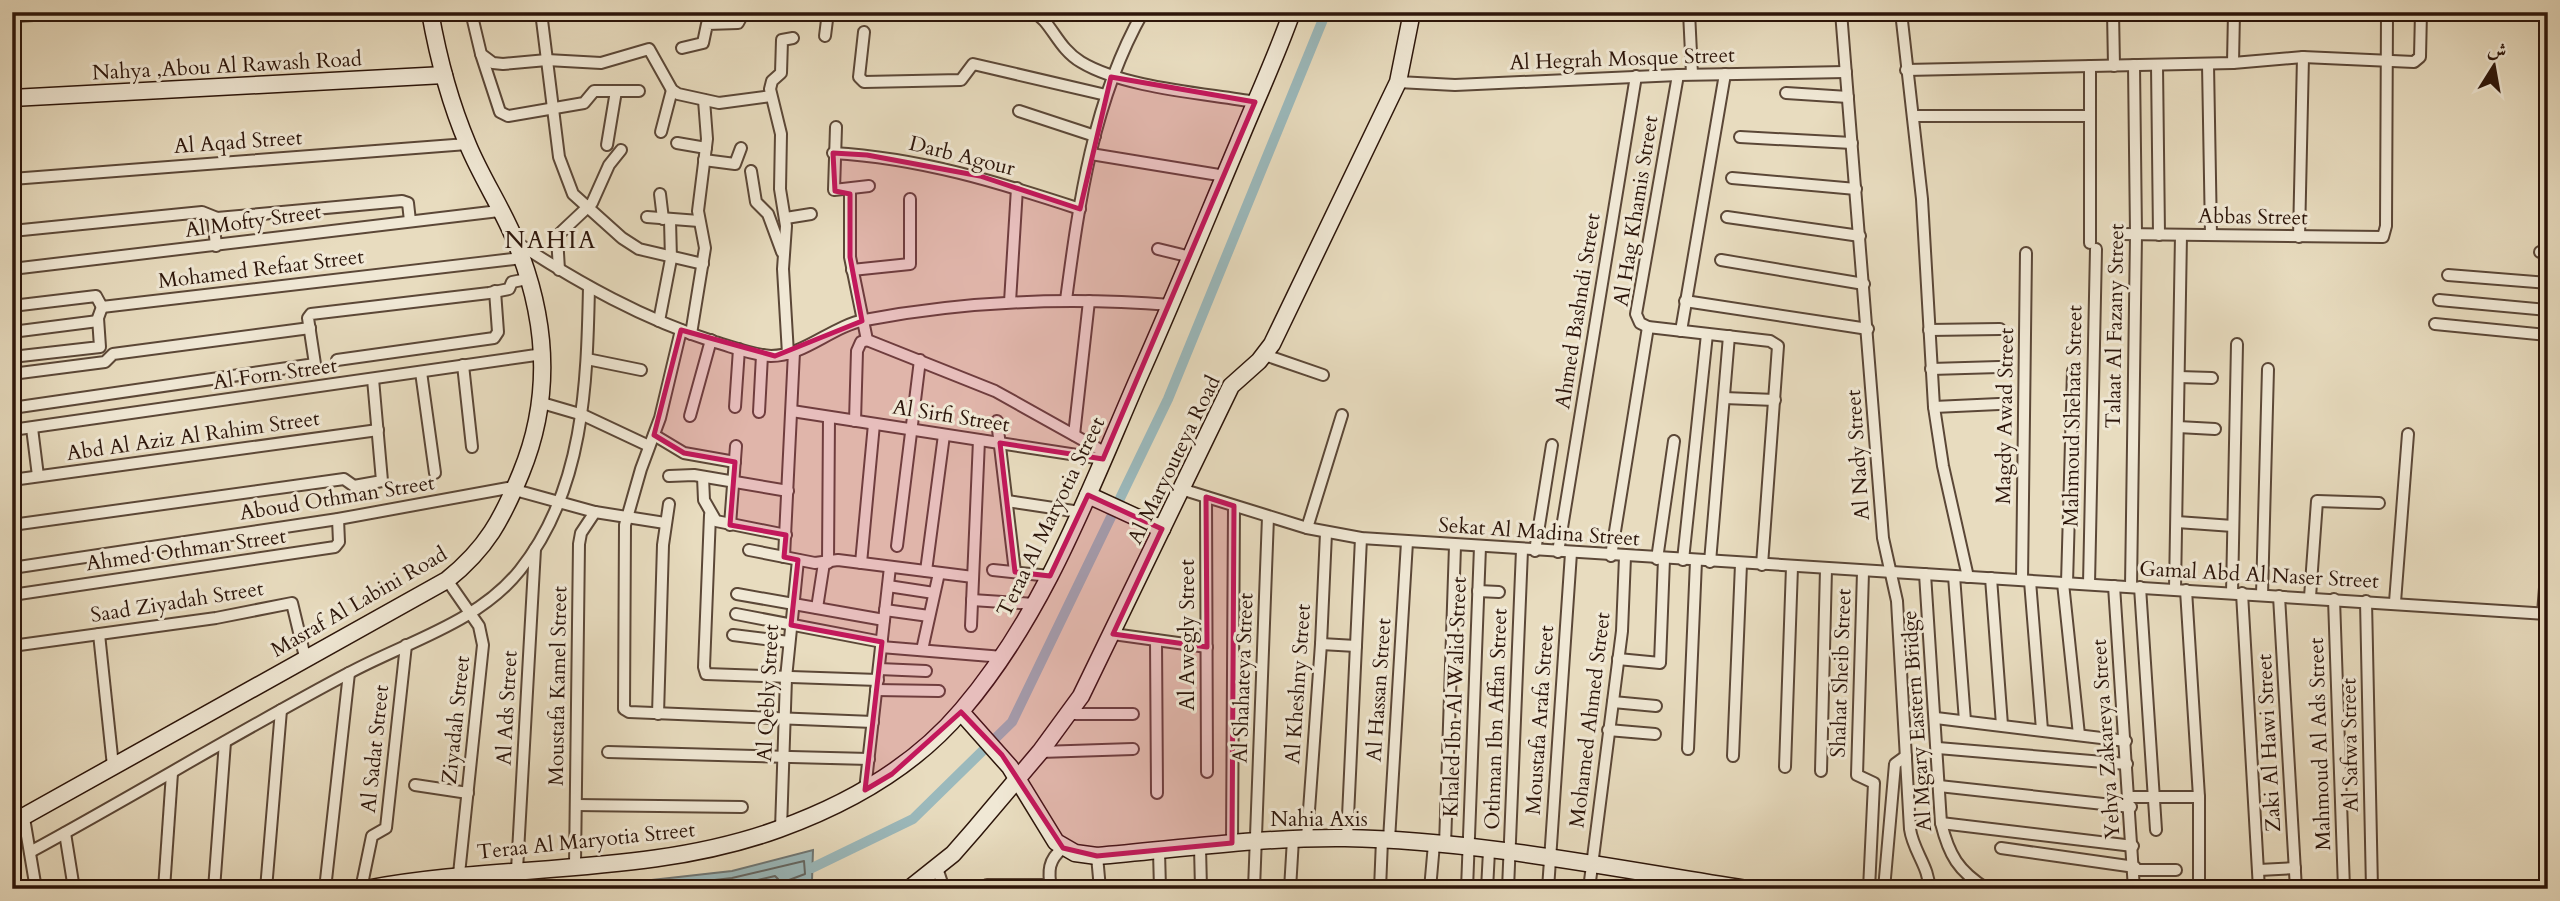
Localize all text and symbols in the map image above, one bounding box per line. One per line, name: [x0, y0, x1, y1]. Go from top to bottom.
north arrow: [2458, 32, 2528, 102]
text: ش: [2485, 36, 2509, 65]
street label: Al Hegrah Mosque Street: [1509, 41, 1735, 77]
street label: Nahya ,Abou Al Rawash Road: [91, 44, 363, 88]
street label: Al Hag Khamis Street: [1607, 113, 1665, 309]
street label: Al Aqad Street: [173, 123, 303, 161]
street label: Darb Agour: [906, 129, 1018, 183]
street label: Al Mofty Street: [183, 197, 323, 245]
street label: Abbas Street: [2198, 202, 2308, 232]
street label: Ahmed Bashndi Street: [1548, 211, 1608, 411]
street label: Talaat Al Fazany Street: [2099, 223, 2131, 429]
district label: NAHIA: [505, 224, 597, 257]
street label: Mohamed Refaat Street: [156, 242, 366, 296]
street label: Mahmoud Shehata Street: [2057, 304, 2089, 527]
street label: Magdy Awad Street: [1989, 327, 2021, 505]
street label: Al Forn Street: [211, 351, 339, 397]
street label: Al Maryouteya Road: [1121, 371, 1227, 549]
street label: Al Nady Street: [1839, 388, 1877, 522]
street label: Al Sirfi Street: [890, 392, 1012, 440]
street label: Abd Al Aziz Al Rahim Street: [65, 404, 322, 468]
street label: Teraa Al Maryotia Street: [990, 412, 1112, 622]
street label: Aboud Othman Street: [237, 468, 437, 528]
street label: Sekat Al Madina Street: [1437, 511, 1641, 554]
street label: Ahmed Othman Street: [84, 522, 288, 578]
street label: Masraf Al Labini Road: [266, 540, 452, 664]
street label: Gamal Abd Al Naser Street: [2138, 554, 2380, 596]
street label: Al Awegly Street: [1173, 559, 1202, 711]
street label: Saad Ziyadah Street: [89, 574, 266, 630]
street label: Khaled Ibn Al Walid Street: [1436, 576, 1474, 818]
street label: Moustafa Kamel Street: [542, 585, 574, 786]
street label: Shahat Sheib Street: [1824, 588, 1858, 758]
street label: Al Shahateya Street: [1226, 592, 1260, 764]
street label: Al Kheshny Street: [1278, 603, 1318, 765]
street label: Othman Ibn Affan Street: [1478, 607, 1514, 830]
street label: Al Mgary Eastern Bridge: [1895, 609, 1939, 833]
street label: Mohamed Ahmed Street: [1562, 610, 1618, 829]
street label: Al Hassan Street: [1360, 617, 1399, 763]
street label: Al Qebly Street: [750, 623, 786, 762]
street label: Moustafa Arafa Street: [1519, 624, 1561, 816]
street label: Mahmoud Al Ads Street: [2302, 637, 2338, 851]
street label: Yehya Zakareya Street: [2085, 638, 2127, 840]
street label: Al Ads Street: [490, 649, 525, 766]
street label: Zaki Al Hawi Street: [2250, 653, 2288, 833]
street label: Ziyadah Street: [435, 654, 477, 786]
street label: Al Safwa Street: [2334, 677, 2366, 812]
street label: Al Sadat Street: [354, 683, 396, 814]
street label: Nahia Axis: [1270, 805, 1368, 834]
street label: Teraa Al Maryotia Street: [476, 815, 697, 867]

